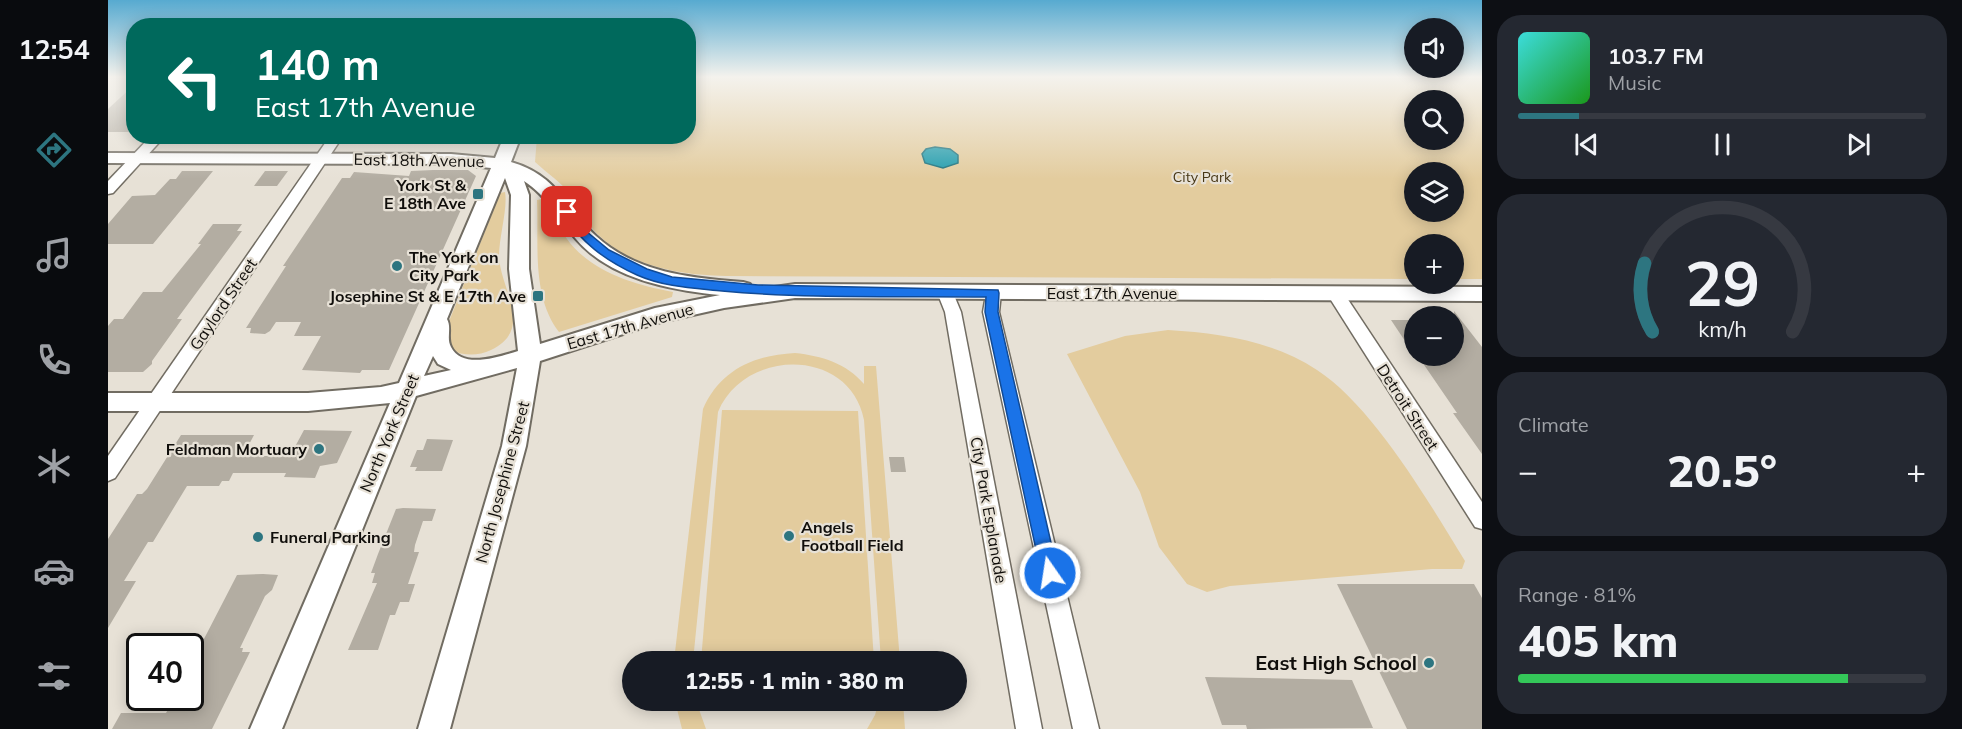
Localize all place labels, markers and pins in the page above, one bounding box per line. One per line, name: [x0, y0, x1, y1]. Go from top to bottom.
place label: York St & E 18th Ave: [384, 175, 467, 213]
pin: [541, 186, 592, 237]
marker: York St & E 18th Ave: [471, 187, 485, 201]
place label: The York on City Park: [409, 247, 499, 285]
marker: The York on City Park: [390, 259, 404, 273]
place label: Josephine St & E 17th Ave: [329, 286, 526, 306]
marker: Josephine St & E 17th Ave: [531, 289, 545, 303]
place label: Feldman Mortuary: [166, 439, 307, 459]
marker: Feldman Mortuary: [312, 442, 326, 456]
place label: Angels Football Field: [801, 517, 904, 555]
place label: Funeral Parking: [270, 527, 391, 547]
marker: Angels Football Field: [782, 529, 796, 543]
marker: Funeral Parking: [251, 530, 265, 544]
place label: East High School: [1255, 650, 1417, 675]
marker: East High School: [1422, 656, 1436, 670]

